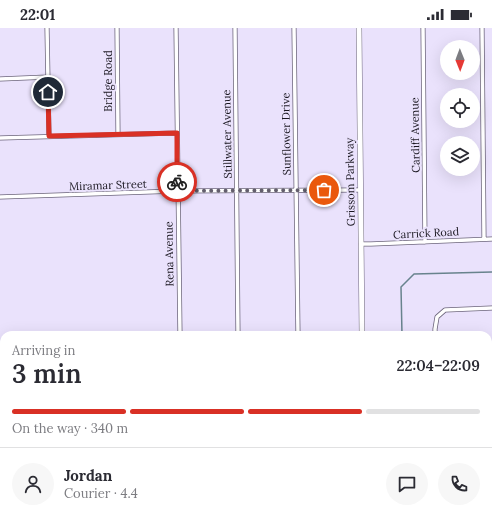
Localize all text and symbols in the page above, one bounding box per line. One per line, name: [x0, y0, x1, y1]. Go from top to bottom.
text: 22:01: [20, 5, 55, 24]
north arrow: [440, 40, 480, 80]
map controls: [440, 40, 480, 176]
street label: Bridge Road: [101, 50, 115, 112]
pin: [31, 75, 65, 109]
icon: home: [37, 81, 59, 103]
button: locate: [440, 88, 480, 128]
street label: Stillwater Avenue: [219, 89, 235, 179]
street label: Sunflower Drive: [278, 93, 294, 175]
street label: Cardiff Avenue: [407, 97, 423, 173]
button: layers: [440, 136, 480, 176]
street label: Grissom Parkway: [342, 137, 358, 226]
courier: [157, 162, 197, 202]
icon: bike: [166, 171, 188, 193]
pin: [307, 173, 341, 207]
street label: Miramar Street: [69, 177, 148, 193]
icon: bag: [313, 179, 335, 201]
street label: Rena Avenue: [161, 221, 177, 287]
street label: Carrick Road: [393, 224, 460, 242]
text: Arriving in: [12, 342, 75, 359]
text: 22:04–22:09: [397, 356, 480, 375]
text: 3 min: [12, 357, 82, 390]
text: On the way · 340 m: [12, 420, 128, 437]
button: person: [12, 463, 54, 505]
button: chat: [386, 463, 428, 505]
button: phone: [438, 463, 480, 505]
text: Jordan: [64, 466, 112, 485]
text: Courier · 4.4: [64, 485, 138, 502]

